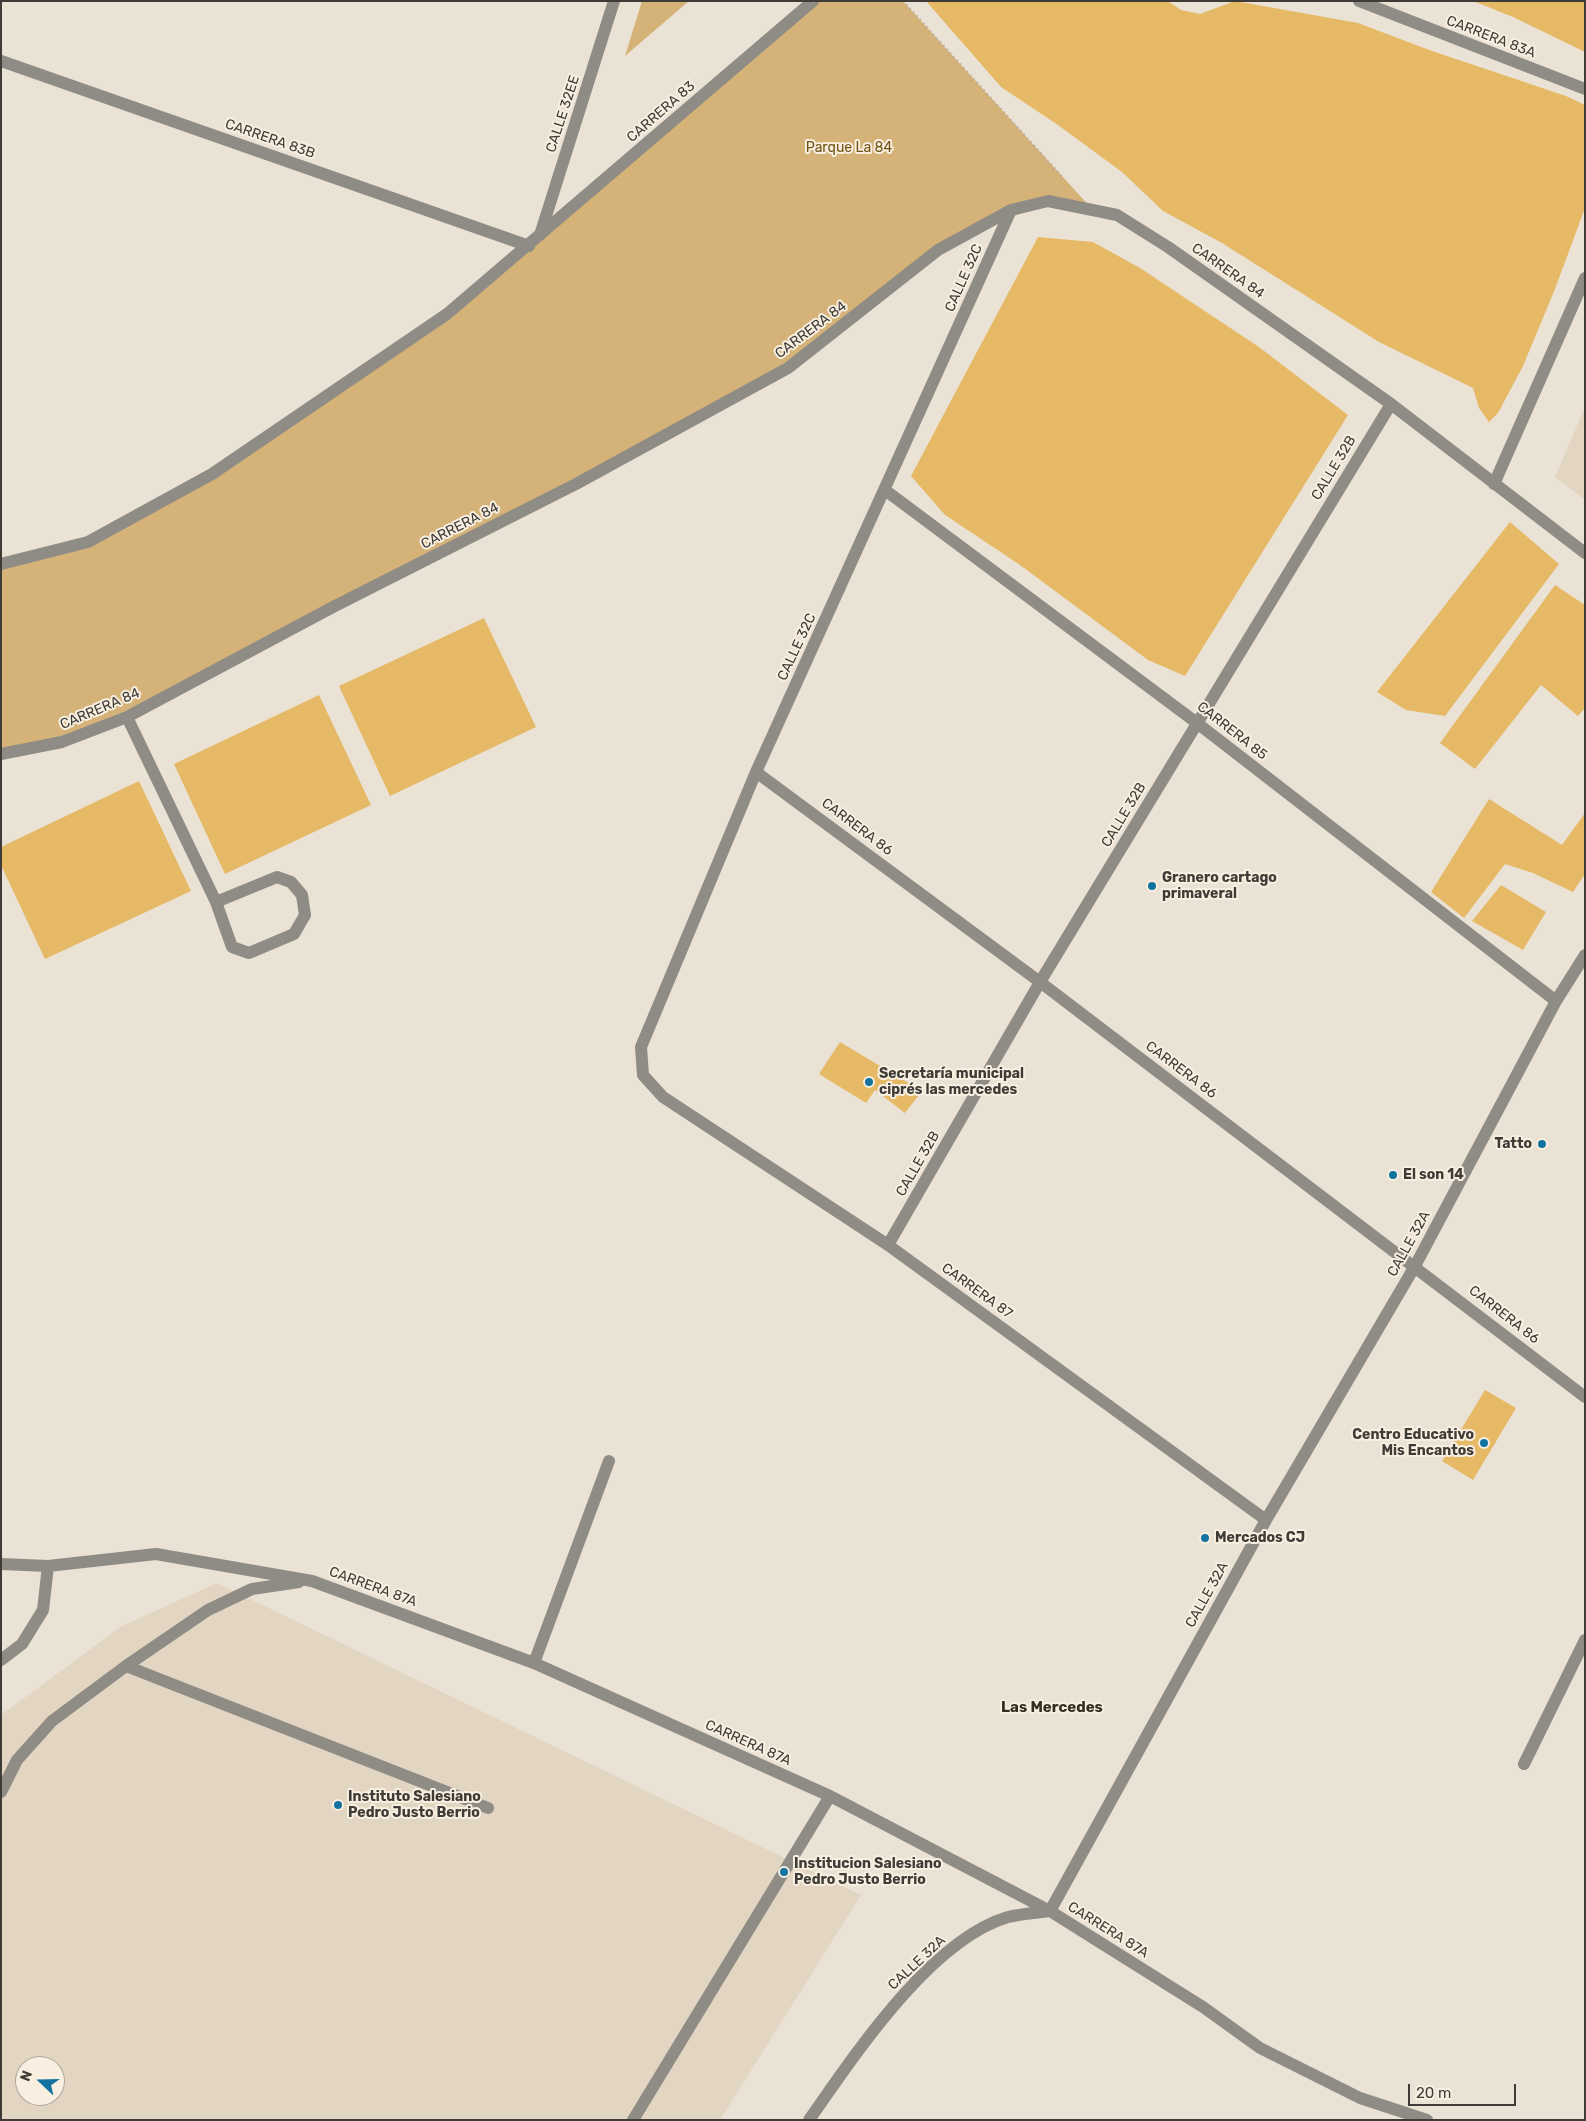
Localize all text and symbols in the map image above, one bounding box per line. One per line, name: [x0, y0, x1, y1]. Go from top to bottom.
street label: CARRERA 83A: [1444, 12, 1538, 62]
street label: CALLE 32EE: [543, 73, 583, 155]
street label: CARRERA 83: [624, 78, 698, 146]
street label: CARRERA 83B: [223, 116, 317, 162]
park label: Parque La 84: [806, 140, 892, 156]
street label: CARRERA 84: [1188, 240, 1268, 302]
street label: CALLE 32C: [942, 242, 986, 314]
street label: CARRERA 84: [772, 298, 850, 362]
street label: CALLE 32B: [1308, 433, 1360, 503]
street label: CARRERA 84: [418, 499, 502, 553]
street label: CALLE 32C: [774, 611, 820, 683]
street label: CARRERA 84: [58, 685, 142, 733]
street label: CARRERA 85: [1193, 698, 1271, 764]
street label: CALLE 32B: [1098, 780, 1150, 850]
street label: CARRERA 86: [818, 795, 896, 859]
place label: Granero cartago primaveral: [1162, 870, 1277, 902]
marker: Granero cartago primaveral: [1146, 880, 1158, 892]
street label: CARRERA 86: [1142, 1038, 1220, 1102]
place label: Secretaría municipal ciprés las mercedes: [879, 1066, 1024, 1098]
marker: Secretaría municipal ciprés las mercedes: [863, 1076, 875, 1088]
street label: CALLE 32B: [893, 1129, 943, 1199]
place label: Tatto: [1495, 1136, 1532, 1152]
marker: Tatto: [1536, 1138, 1548, 1150]
place label: El son 14: [1403, 1167, 1464, 1183]
marker: El son 14: [1387, 1169, 1399, 1181]
street label: CALLE 32A: [1384, 1208, 1434, 1280]
street label: CARRERA 87: [938, 1260, 1016, 1322]
street label: CARRERA 86: [1465, 1282, 1543, 1348]
place label: Centro Educativo Mis Encantos: [1352, 1427, 1474, 1460]
marker: Centro Educativo Mis Encantos: [1478, 1437, 1490, 1449]
place label: Mercados CJ: [1215, 1530, 1305, 1546]
marker: Mercados CJ: [1199, 1532, 1211, 1544]
street label: CALLE 32A: [1182, 1559, 1232, 1631]
street label: CARRERA 87A: [327, 1563, 419, 1611]
district label: Las Mercedes: [1001, 1699, 1103, 1717]
street label: CARRERA 87A: [702, 1717, 794, 1769]
place label: Instituto Salesiano Pedro Justo Berrio: [348, 1789, 481, 1821]
marker: Instituto Salesiano Pedro Justo Berrio: [332, 1799, 344, 1811]
place label: Institucion Salesiano Pedro Justo Berrio: [794, 1856, 942, 1888]
marker: Institucion Salesiano Pedro Justo Berrio: [778, 1866, 790, 1878]
street label: CARRERA 87A: [1064, 1898, 1152, 1962]
street label: CALLE 32A: [885, 1932, 949, 1994]
north arrow: [15, 2056, 65, 2106]
text: N: [17, 2068, 36, 2084]
scale bar: [1411, 2074, 1518, 2106]
text: 20 m: [1416, 2084, 1451, 2102]

